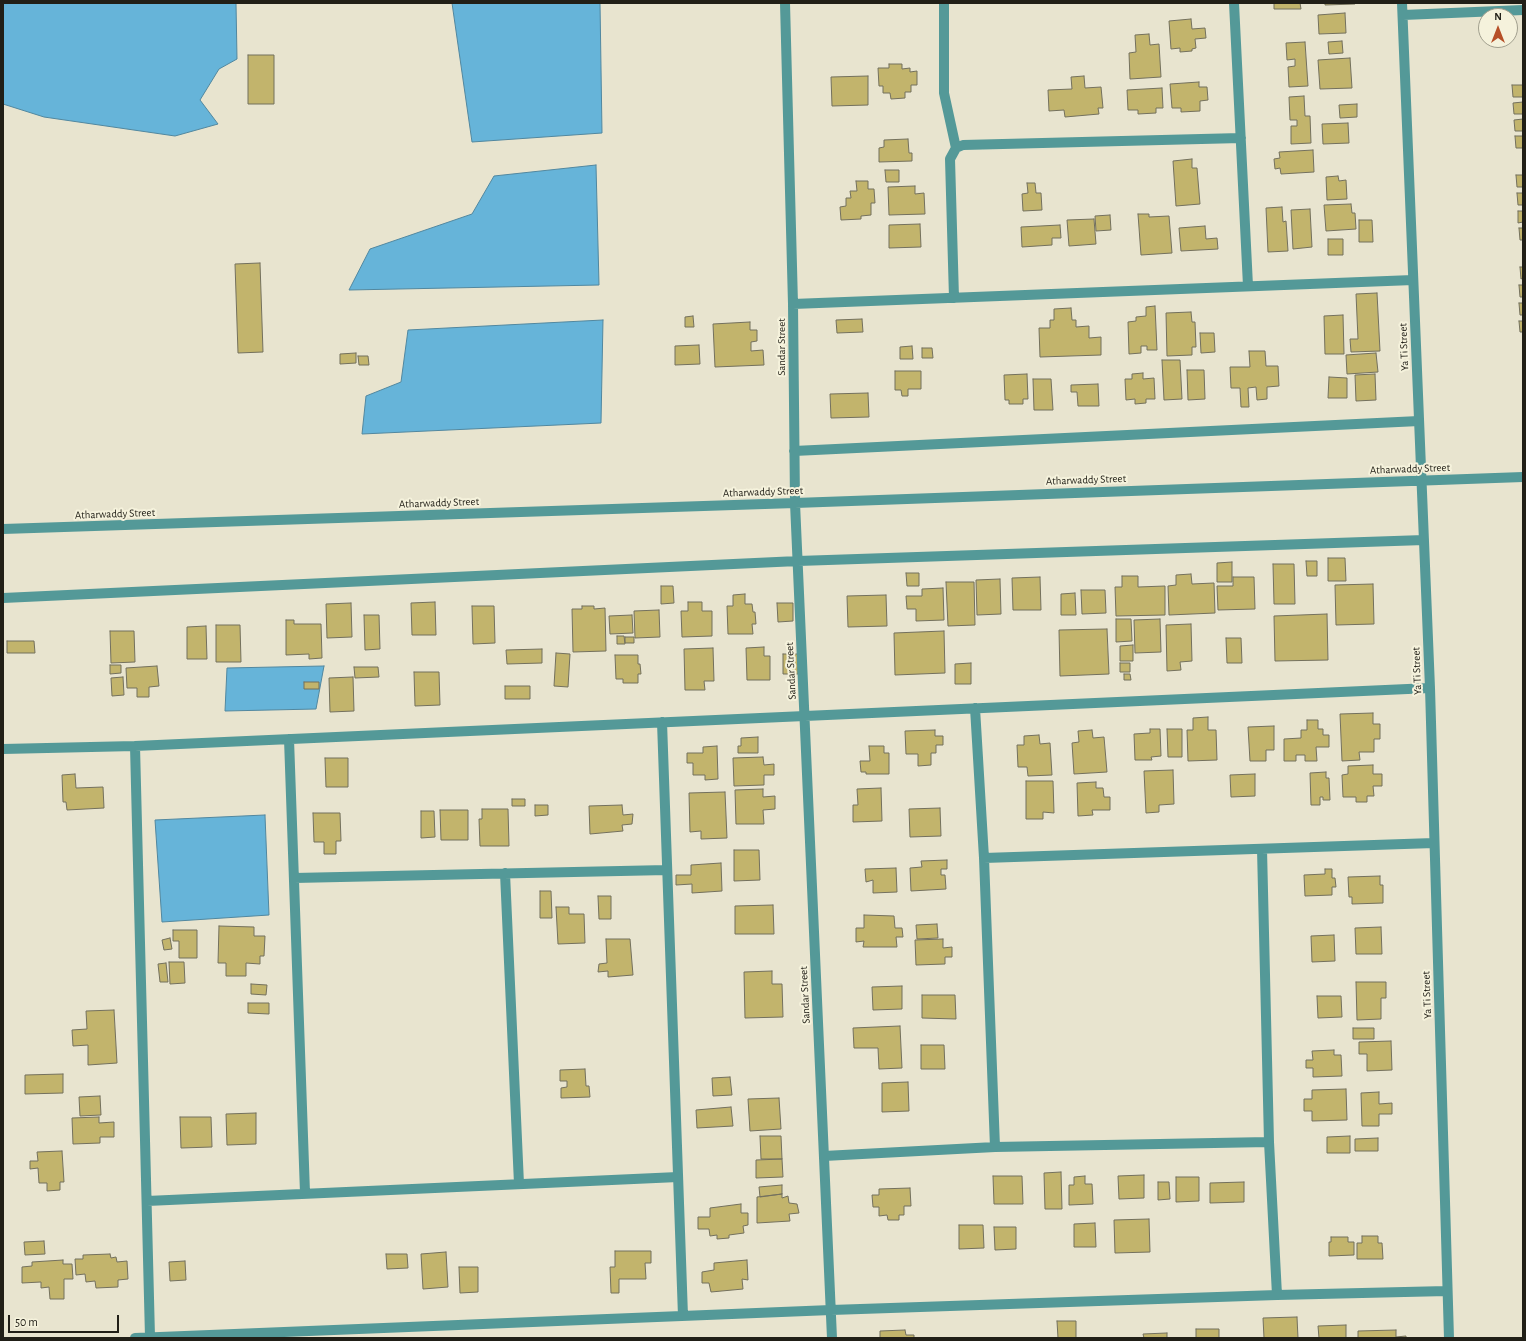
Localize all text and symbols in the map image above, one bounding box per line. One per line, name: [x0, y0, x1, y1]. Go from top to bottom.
north arrow: [1478, 8, 1518, 48]
text: N: [1494, 11, 1502, 22]
street label: Sandar Street: [775, 318, 789, 376]
street label: Ya Ti Street: [1397, 323, 1411, 371]
street label: Atharwaddy Street: [1370, 461, 1450, 477]
street label: Atharwaddy Street: [1046, 472, 1126, 488]
street label: Atharwaddy Street: [723, 484, 803, 500]
street label: Atharwaddy Street: [399, 495, 479, 511]
street label: Atharwaddy Street: [75, 506, 155, 522]
street label: Sandar Street: [783, 642, 799, 700]
street label: Ya Ti Street: [1410, 647, 1424, 695]
street label: Sandar Street: [797, 966, 813, 1024]
street label: Ya Ti Street: [1420, 971, 1434, 1019]
scale bar: [10, 1307, 121, 1333]
text: 50 m: [15, 1316, 38, 1328]

